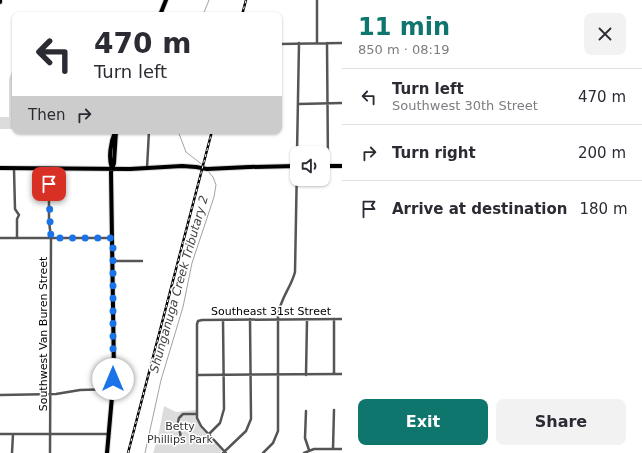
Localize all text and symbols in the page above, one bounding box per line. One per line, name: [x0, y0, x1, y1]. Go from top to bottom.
text: 11 min: [358, 13, 450, 41]
button: close: [584, 13, 626, 55]
text: 470 m: [94, 27, 191, 60]
icon: left: [28, 28, 80, 80]
text: 850 m · 08:19: [358, 42, 449, 57]
text: Turn left: [94, 61, 167, 82]
text: Turn left: [392, 80, 464, 98]
icon: left: [358, 86, 380, 108]
text: 470 m: [578, 88, 626, 106]
text: Southwest 30th Street: [392, 98, 538, 113]
icon: right: [73, 104, 95, 126]
text: Then: [28, 106, 65, 124]
icon: right: [358, 142, 380, 164]
text: Turn right: [392, 144, 476, 162]
text: 200 m: [578, 144, 626, 162]
map controls: [290, 146, 330, 186]
button: sound: [290, 146, 330, 186]
pin: [32, 167, 66, 201]
icon: arrive: [38, 173, 60, 195]
water label: Shunganuga Creek Tributary 2: [147, 194, 211, 374]
icon: arrive: [358, 198, 380, 220]
text: Arrive at destination: [392, 200, 567, 218]
text: 180 m: [579, 200, 628, 218]
street label: Southwest Van Buren Street: [37, 256, 50, 411]
street label: Southeast 31st Street: [211, 305, 332, 318]
position arrow: [92, 358, 134, 400]
button: Exit: [358, 399, 488, 445]
button: Share: [496, 399, 626, 445]
park label: Betty Phillips Park: [147, 420, 214, 446]

